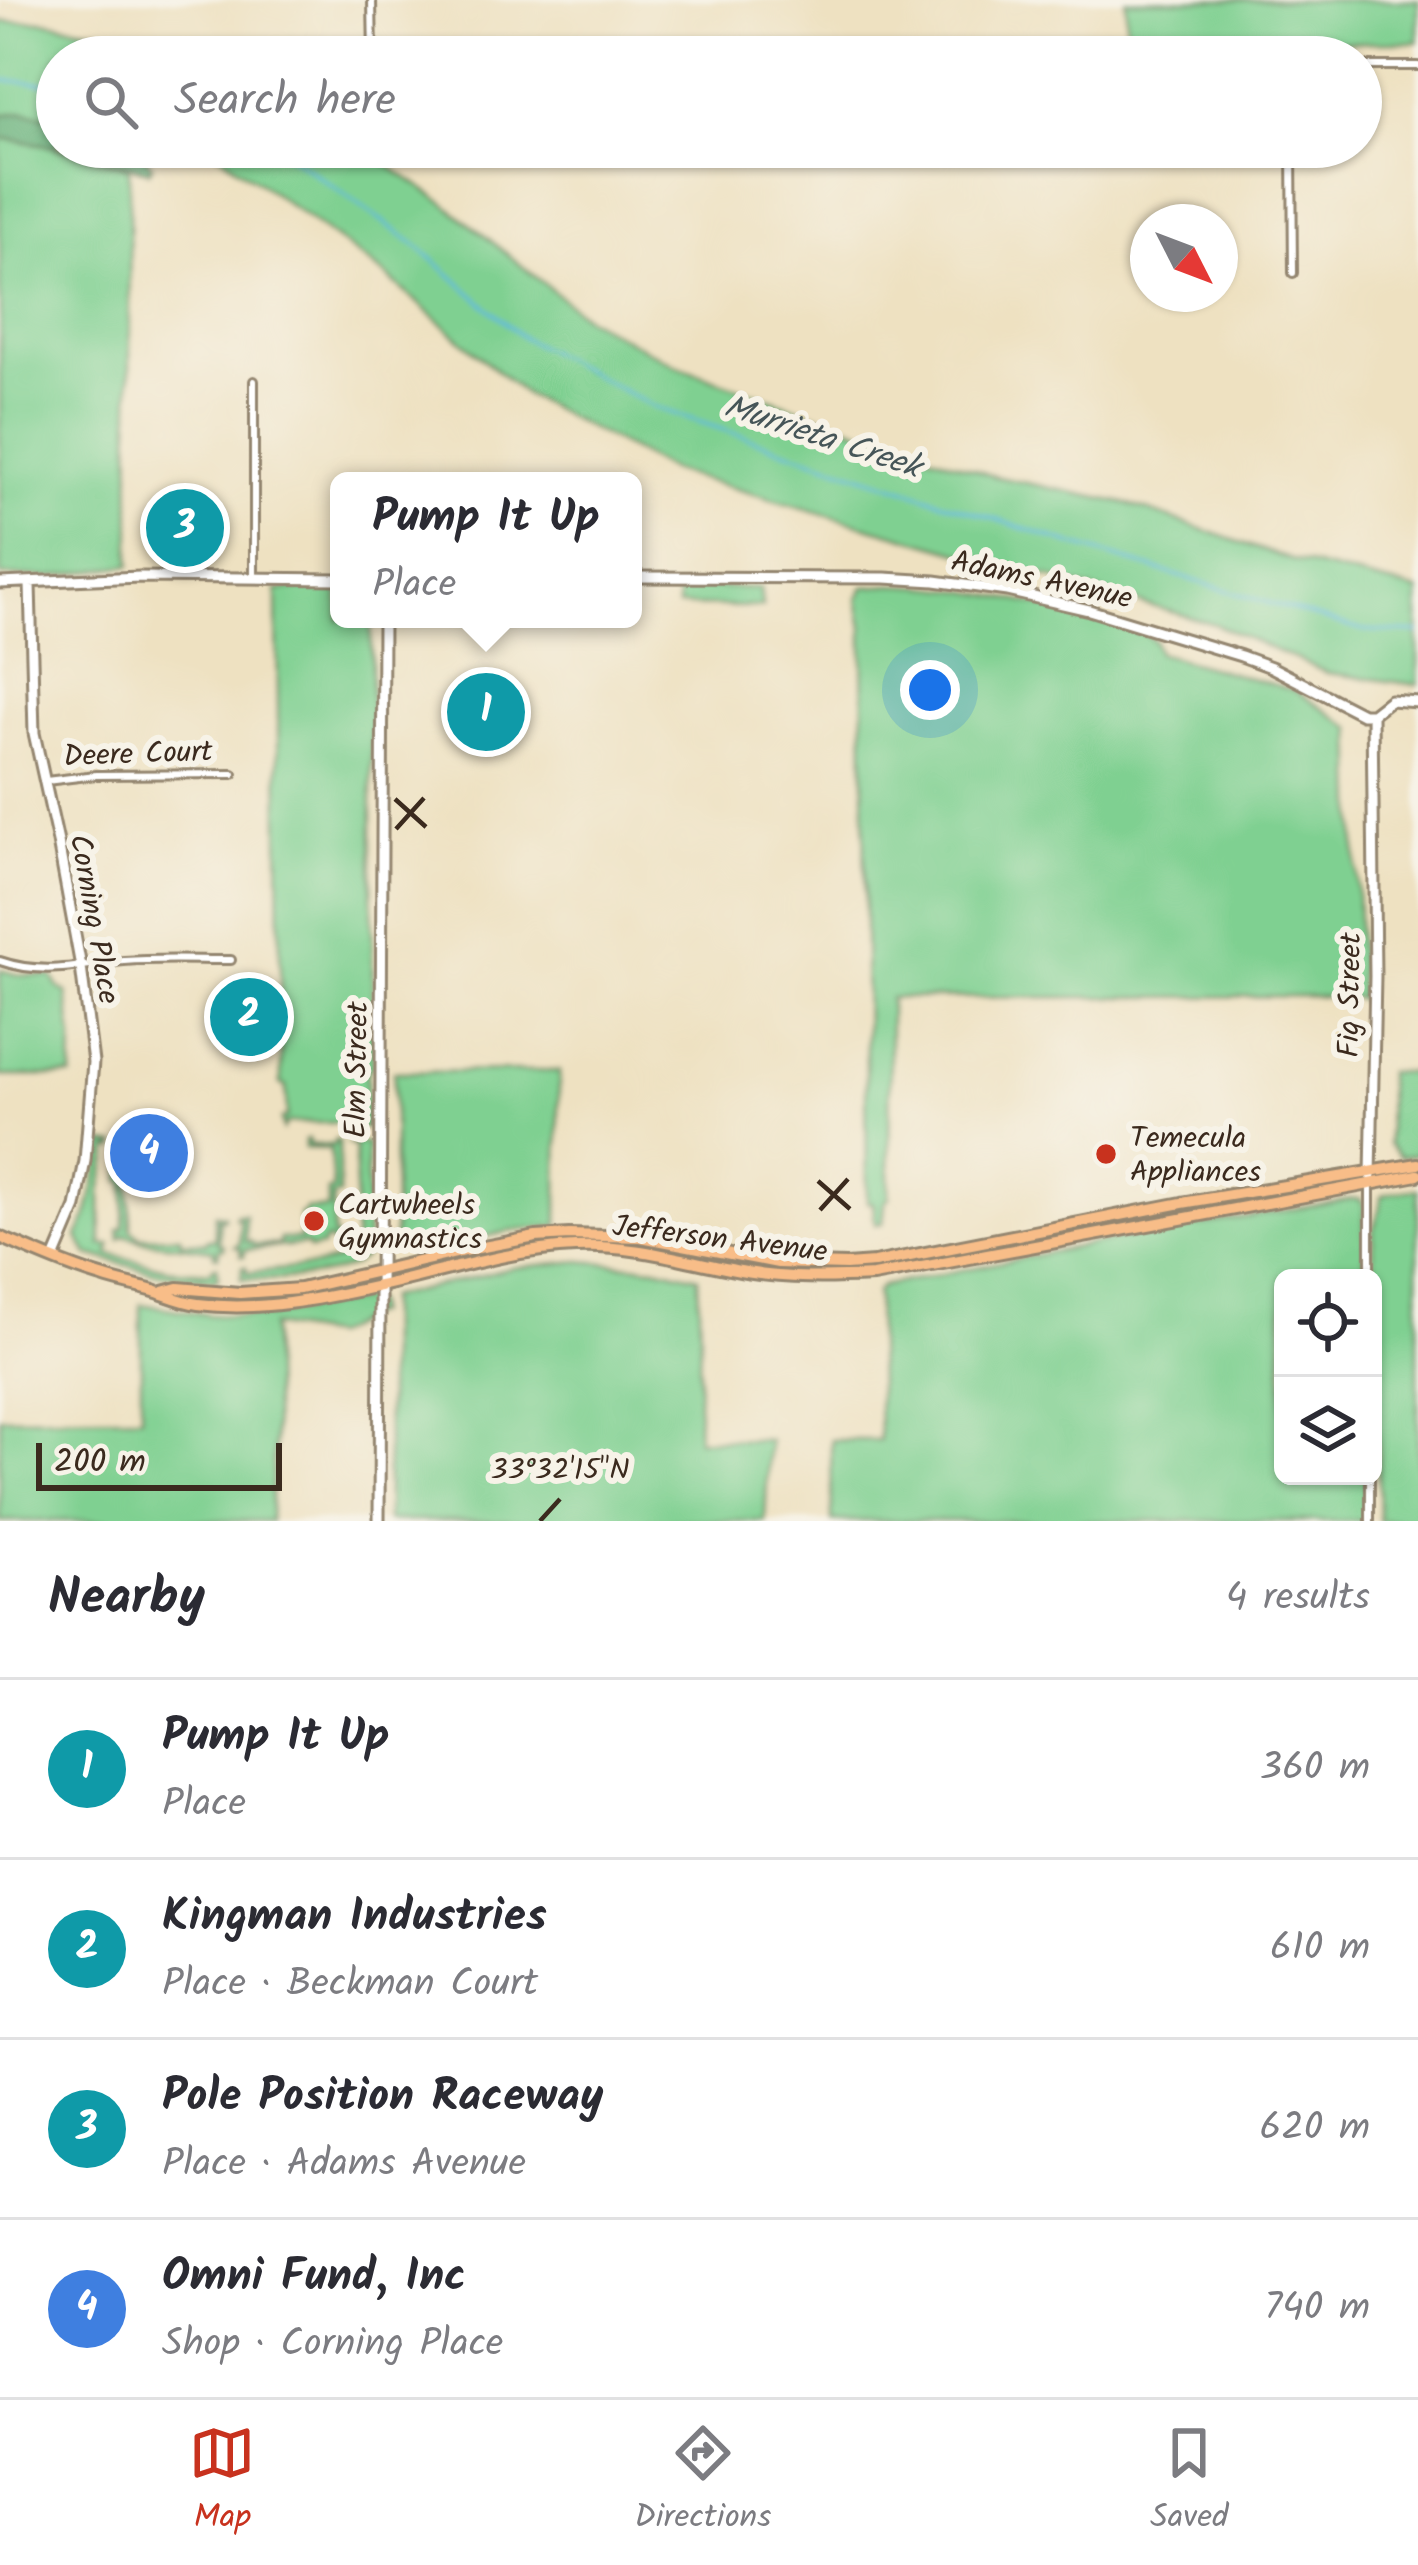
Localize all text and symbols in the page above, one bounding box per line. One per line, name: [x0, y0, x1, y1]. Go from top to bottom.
search box: [36, 36, 1382, 168]
text: Search here: [174, 66, 396, 138]
icon: search: [78, 69, 144, 135]
north arrow: [1130, 204, 1238, 312]
water label: Murrieta Creek: [717, 382, 931, 496]
popup: [330, 472, 642, 628]
pin: 3: [146, 483, 224, 573]
text: Pump It Up: [372, 483, 600, 555]
street label: Adams Avenue: [946, 538, 1137, 624]
text: Place: [372, 555, 456, 617]
your location: [900, 660, 960, 720]
pin: 1: [447, 667, 525, 757]
street label: Deere Court: [63, 728, 214, 782]
street label: Corning Place: [55, 831, 132, 1008]
street label: Fig Street: [1326, 932, 1376, 1058]
pin: 2: [210, 972, 288, 1062]
street label: Elm Street: [333, 1001, 383, 1139]
pin: 4: [110, 1108, 188, 1198]
place label: Temecula Appliances: [1130, 1115, 1261, 1197]
marker: Temecula Appliances: [1093, 1141, 1119, 1167]
place label: Cartwheels Gymnastics: [338, 1182, 482, 1264]
street label: Jefferson Avenue: [610, 1203, 830, 1277]
marker: Cartwheels Gymnastics: [301, 1208, 327, 1234]
map controls: [1274, 1269, 1382, 1485]
button: locate: [1274, 1269, 1382, 1377]
button: layers: [1274, 1377, 1382, 1485]
scale bar: [36, 1437, 282, 1490]
text: 200 m: [54, 1437, 146, 1490]
text: 33°32'15"N: [490, 1447, 630, 1495]
text: Nearby: [48, 1559, 205, 1640]
text: 4 results: [1226, 1568, 1370, 1630]
text: Pump It Up: [162, 1702, 389, 1774]
text: 1: [81, 1738, 93, 1800]
text: 360 m: [1260, 1738, 1370, 1800]
text: Place: [162, 1774, 246, 1836]
text: Kingman Industries: [162, 1882, 547, 1954]
text: 2: [76, 1918, 98, 1980]
text: 610 m: [1270, 1918, 1370, 1980]
text: Place · Beckman Court: [162, 1954, 538, 2016]
text: Pole Position Raceway: [162, 2062, 603, 2134]
text: 3: [76, 2098, 98, 2160]
text: 620 m: [1259, 2098, 1370, 2160]
text: Place · Adams Avenue: [162, 2134, 526, 2196]
text: Omni Fund, Inc: [162, 2242, 466, 2314]
text: 4: [76, 2278, 98, 2340]
text: 740 m: [1264, 2278, 1370, 2340]
text: Shop · Corning Place: [162, 2314, 503, 2376]
tab: Map: [189, 2420, 255, 2545]
tab: Directions: [634, 2420, 771, 2545]
tab: Saved: [1150, 2420, 1229, 2545]

